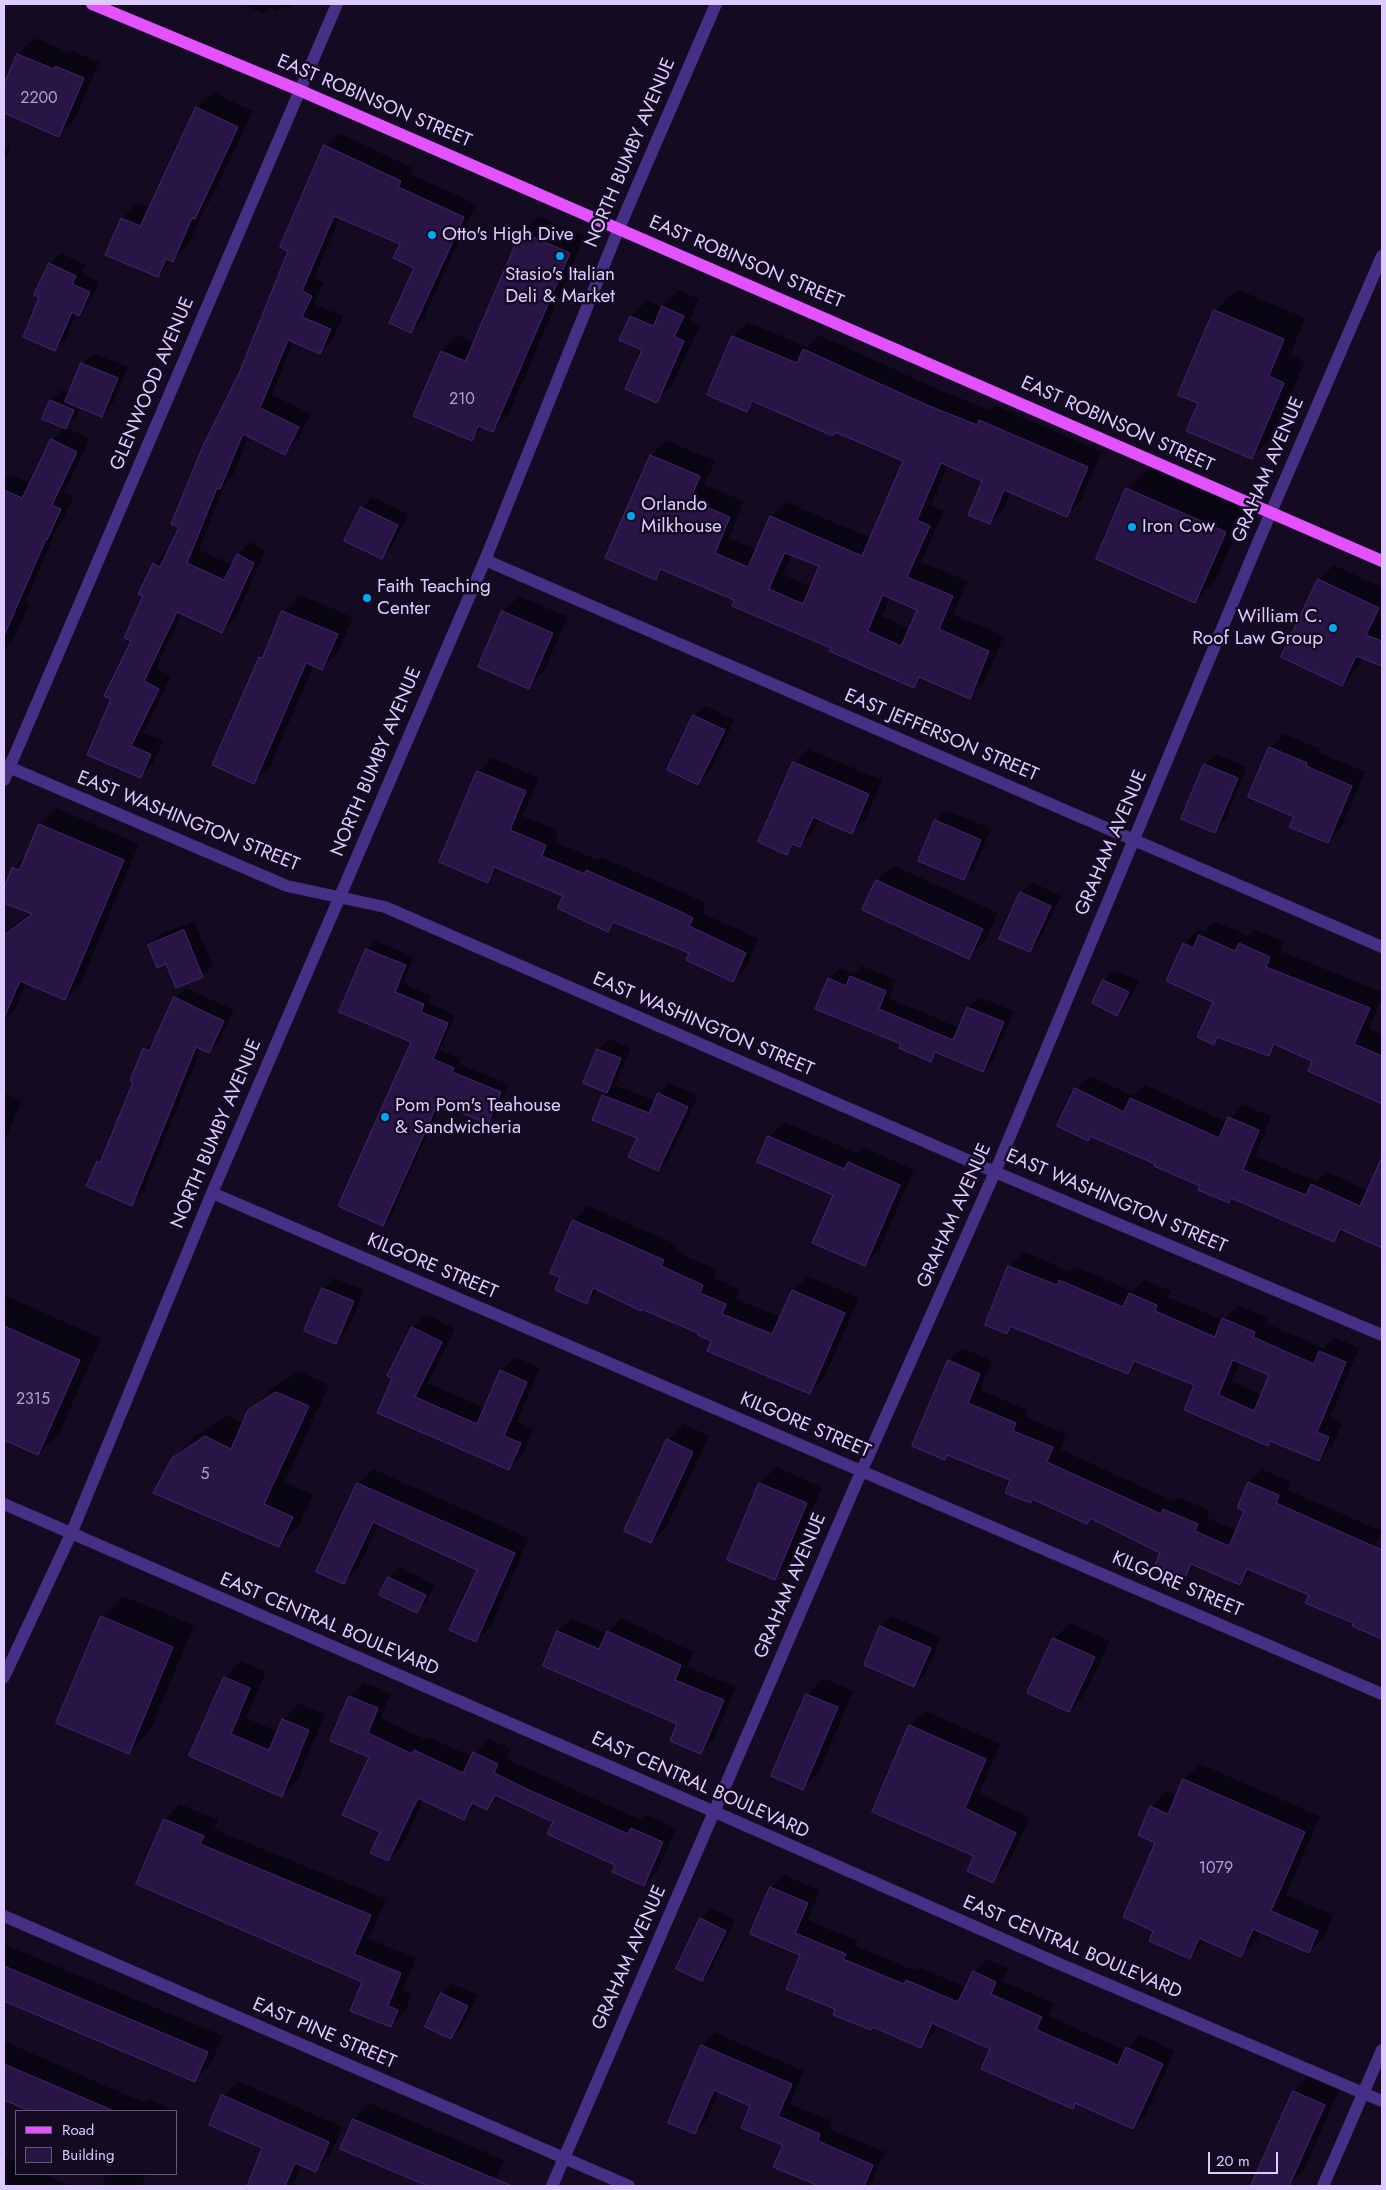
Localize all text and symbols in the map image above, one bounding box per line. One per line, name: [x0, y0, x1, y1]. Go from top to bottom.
street label: EAST ROBINSON STREET: [273, 51, 475, 153]
street label: NORTH BUMBY AVENUE: [581, 55, 681, 251]
house number: 2200: [20, 89, 58, 109]
street label: EAST ROBINSON STREET: [645, 212, 847, 314]
place label: Otto's High Dive: [442, 224, 574, 246]
marker: Otto's High Dive: [426, 229, 438, 241]
marker: Stasio's Italian Deli & Market: [554, 250, 566, 262]
place label: Stasio's Italian Deli & Market: [505, 264, 615, 308]
street label: GLENWOOD AVENUE: [106, 294, 200, 474]
street label: EAST ROBINSON STREET: [1017, 372, 1217, 478]
house number: 210: [449, 390, 475, 410]
street label: GRAHAM AVENUE: [1228, 394, 1310, 546]
place label: Orlando Milkhouse: [641, 494, 722, 538]
marker: Orlando Milkhouse: [625, 510, 637, 522]
place label: Iron Cow: [1142, 516, 1215, 538]
marker: Iron Cow: [1126, 521, 1138, 533]
place label: Faith Teaching Center: [377, 576, 491, 620]
marker: Faith Teaching Center: [361, 592, 373, 604]
place label: William C. Roof Law Group: [1192, 606, 1323, 650]
marker: William C. Roof Law Group: [1327, 622, 1339, 634]
street label: NORTH BUMBY AVENUE: [327, 664, 427, 860]
street label: EAST JEFFERSON STREET: [841, 685, 1041, 787]
street label: EAST WASHINGTON STREET: [73, 767, 303, 877]
street label: GRAHAM AVENUE: [1071, 767, 1153, 919]
street label: EAST WASHINGTON STREET: [589, 968, 817, 1082]
street label: NORTH BUMBY AVENUE: [167, 1036, 267, 1232]
place label: Pom Pom's Teahouse & Sandwicheria: [395, 1095, 561, 1139]
marker: Pom Pom's Teahouse & Sandwicheria: [379, 1111, 391, 1123]
street label: GRAHAM AVENUE: [913, 1140, 997, 1292]
street label: EAST WASHINGTON STREET: [1002, 1145, 1230, 1259]
street label: KILGORE STREET: [363, 1229, 501, 1305]
street label: KILGORE STREET: [736, 1388, 874, 1464]
house number: 2315: [16, 1390, 50, 1410]
house number: 5: [200, 1465, 210, 1485]
street label: GRAHAM AVENUE: [750, 1510, 832, 1662]
street label: KILGORE STREET: [1108, 1547, 1246, 1623]
street label: EAST CENTRAL BOULEVARD: [216, 1568, 442, 1682]
street label: EAST CENTRAL BOULEVARD: [588, 1728, 812, 1844]
house number: 1079: [1199, 1859, 1233, 1879]
street label: GRAHAM AVENUE: [588, 1882, 672, 2034]
street label: EAST CENTRAL BOULEVARD: [959, 1891, 1185, 2005]
street label: EAST PINE STREET: [249, 1994, 399, 2074]
legend: [15, 2110, 178, 2175]
text: Road: [62, 2119, 94, 2141]
scale bar: [1211, 2142, 1281, 2174]
text: Building: [62, 2144, 114, 2166]
text: 20 m: [1216, 2150, 1250, 2172]

